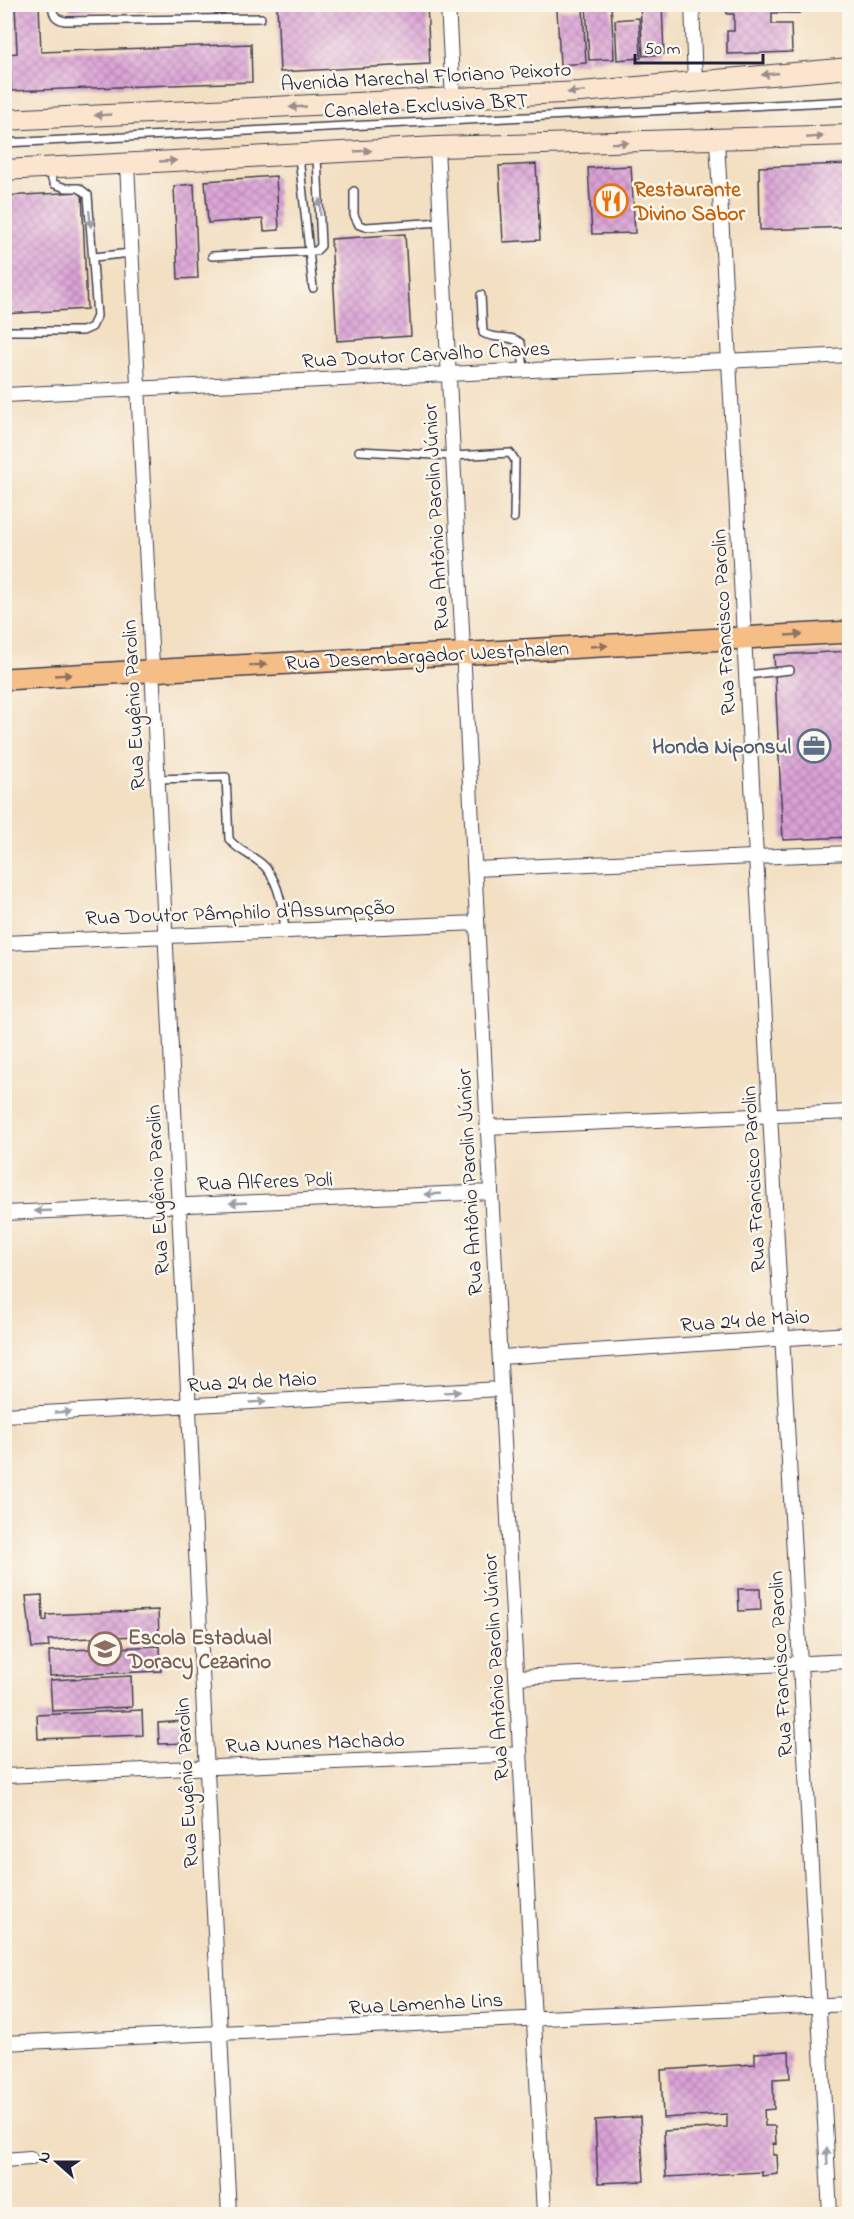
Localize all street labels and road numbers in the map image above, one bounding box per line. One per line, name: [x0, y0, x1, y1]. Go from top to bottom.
street label: Avenida Marechal Floriano Peixoto: [280, 55, 572, 101]
street label: Canaleta Exclusiva BRT: [323, 87, 529, 127]
street label: Rua Doutor Carvalho Chaves: [301, 335, 551, 377]
street label: Rua Antônio Parolin Júnior: [416, 402, 458, 631]
street label: Rua Francisco Parolin: [705, 528, 745, 716]
street label: Rua Eugênio Parolin: [116, 619, 156, 791]
street label: Rua Desembargador Westphalen: [284, 635, 570, 681]
street label: Rua Doutor Pâmphilo d'Assumpção: [85, 894, 395, 934]
street label: Rua Antônio Parolin Júnior: [450, 1067, 492, 1296]
street label: Rua Francisco Parolin: [735, 1085, 775, 1273]
street label: Rua Eugênio Parolin: [140, 1104, 180, 1276]
street label: Rua Alferes Poli: [197, 1166, 334, 1200]
street label: Rua 24 de Maio: [679, 1303, 811, 1341]
street label: Rua 24 de Maio: [187, 1365, 318, 1401]
street label: Rua Antônio Parolin Júnior: [476, 1552, 518, 1781]
street label: Rua Francisco Parolin: [762, 1570, 802, 1758]
street label: Rua Eugênio Parolin: [169, 1697, 209, 1869]
street label: Rua Nunes Machado: [225, 1726, 405, 1762]
street label: Rua Lamenha Lins: [348, 1986, 504, 2024]

